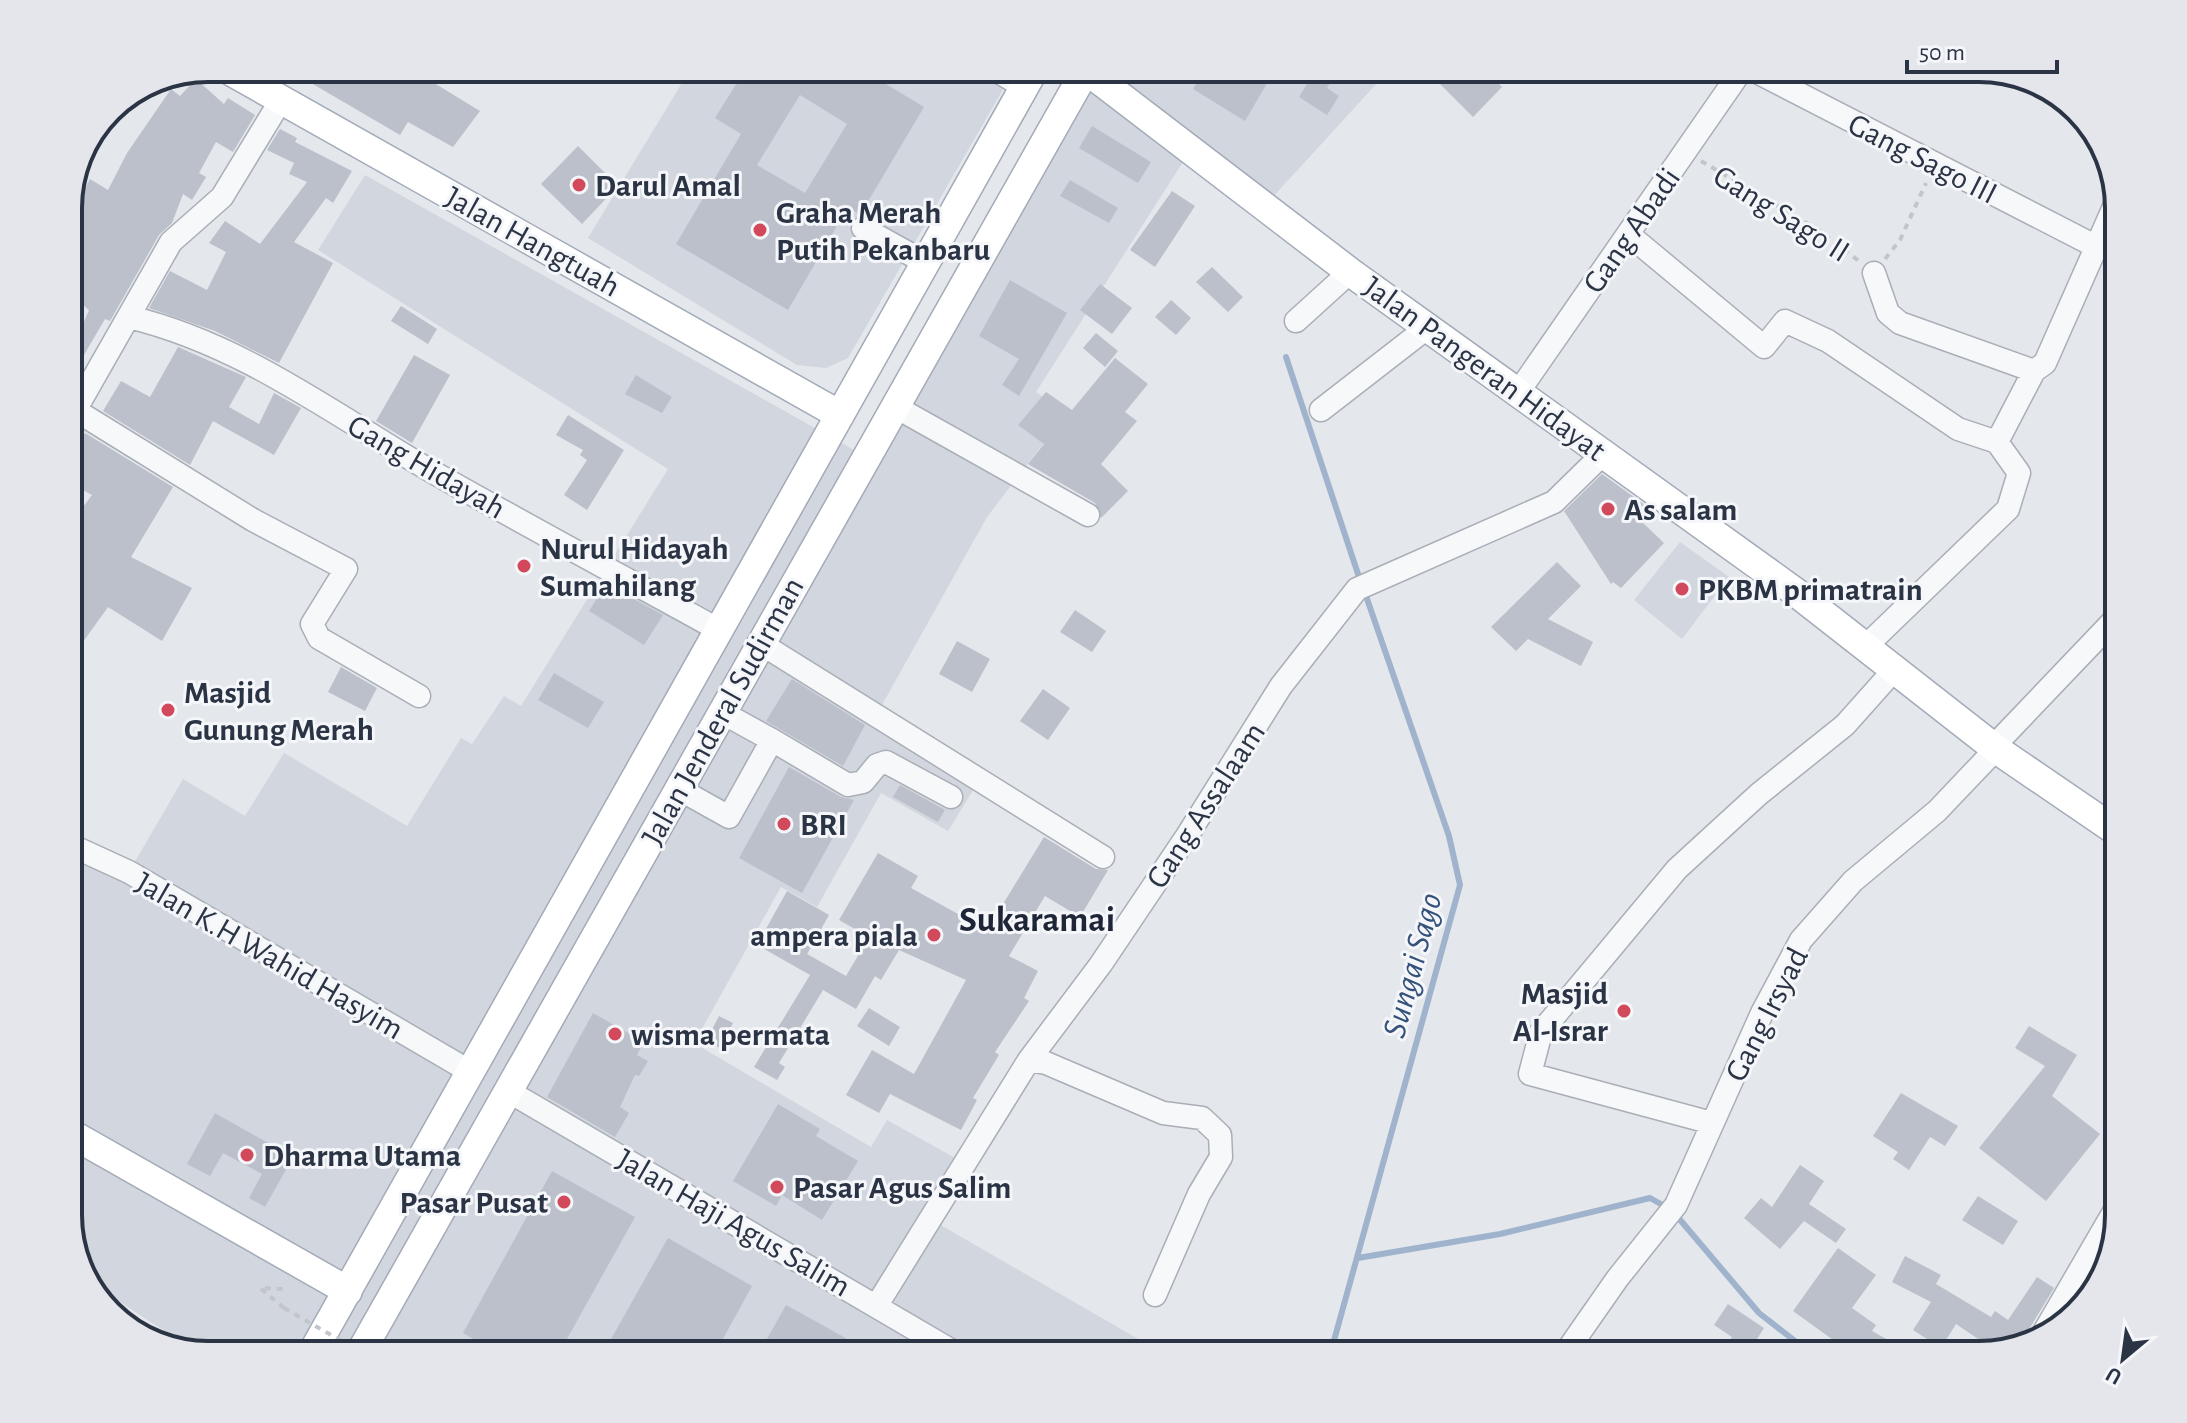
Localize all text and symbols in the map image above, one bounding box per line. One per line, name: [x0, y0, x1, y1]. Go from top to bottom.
scale bar: [1907, 24, 2057, 74]
text: 50 m: [1919, 41, 1965, 65]
street label: Gang Sago III: [1843, 108, 2002, 210]
street label: Gang Sago II: [1708, 160, 1855, 268]
street label: Gang Abadi: [1577, 162, 1686, 299]
place label: Darul Amal: [595, 170, 741, 202]
marker: Darul Amal: [570, 176, 588, 194]
street label: Jalan Hangtuah: [440, 181, 625, 303]
place label: Graha Merah Putih Pekanbaru: [776, 197, 991, 266]
marker: Graha Merah Putih Pekanbaru: [751, 221, 769, 239]
street label: Jalan Pangeran Hidayat: [1358, 271, 1611, 467]
street label: Gang Hidayah: [342, 409, 511, 525]
place label: As salam: [1624, 494, 1737, 526]
marker: As salam: [1599, 500, 1617, 518]
place label: Nurul Hidayah Sumahilang: [540, 533, 729, 602]
marker: Nurul Hidayah Sumahilang: [515, 557, 533, 575]
street label: Jalan Jenderal Sudirman: [636, 572, 810, 851]
place label: PKBM primatrain: [1698, 574, 1923, 606]
marker: PKBM primatrain: [1673, 580, 1691, 598]
place label: Masjid Gunung Merah: [184, 677, 374, 746]
marker: Masjid Gunung Merah: [159, 701, 177, 719]
street label: Gang Assalaam: [1141, 717, 1271, 894]
place label: BRI: [800, 809, 847, 841]
marker: BRI: [775, 815, 793, 833]
street label: Jalan K.H Wahid Hasyim: [130, 866, 409, 1045]
water label: Sungai Sago: [1377, 890, 1449, 1041]
district label: Sukaramai: [959, 902, 1115, 938]
place label: ampera piala: [750, 920, 918, 952]
marker: ampera piala: [925, 926, 943, 944]
street label: Gang Irsyad: [1720, 942, 1814, 1087]
place label: Masjid Al-Israr: [1513, 978, 1608, 1047]
marker: Masjid Al-Israr: [1615, 1002, 1633, 1020]
place label: wisma permata: [631, 1019, 830, 1051]
marker: wisma permata: [606, 1025, 624, 1043]
place label: Dharma Utama: [263, 1140, 461, 1172]
street label: Jalan Haji Agus Salim: [611, 1143, 856, 1303]
marker: Dharma Utama: [238, 1146, 256, 1164]
place label: Pasar Agus Salim: [793, 1172, 1011, 1204]
marker: Pasar Agus Salim: [768, 1178, 786, 1196]
place label: Pasar Pusat: [400, 1187, 548, 1219]
marker: Pasar Pusat: [555, 1193, 573, 1211]
north arrow: [2083, 1319, 2163, 1399]
text: U: [2102, 1363, 2125, 1389]

